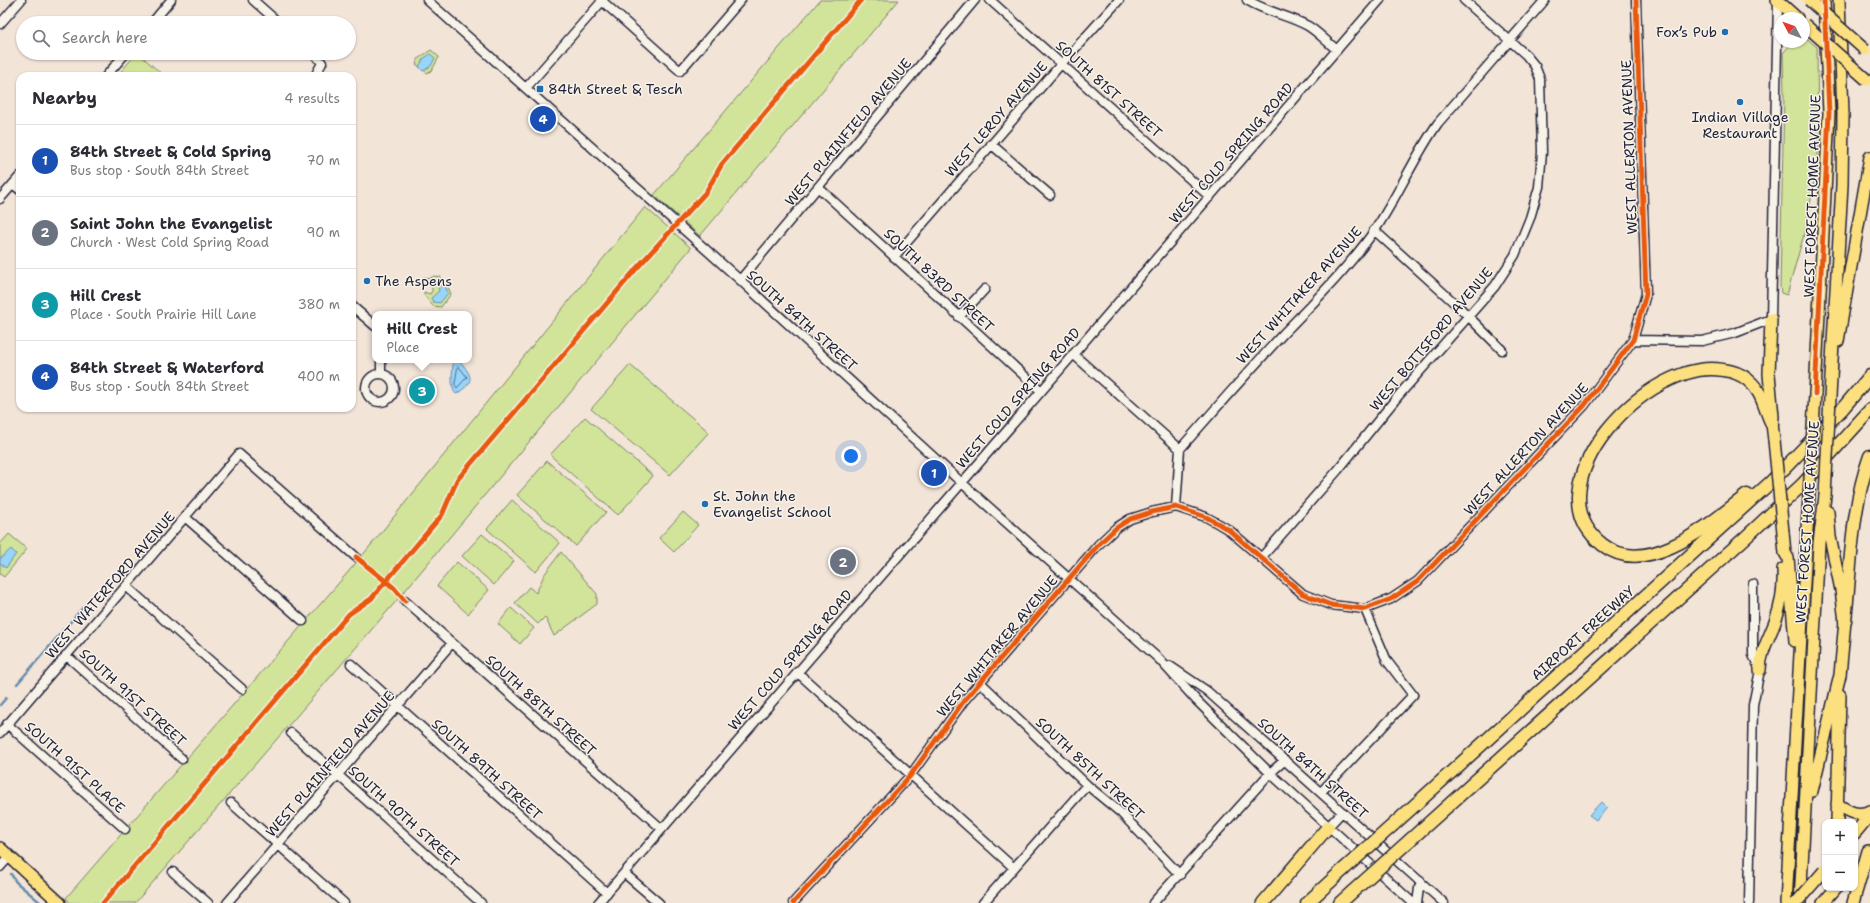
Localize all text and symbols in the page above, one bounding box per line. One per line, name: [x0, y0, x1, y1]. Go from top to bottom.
north arrow: [1774, 12, 1810, 48]
search box: [16, 16, 356, 60]
place label: Fox’s Pub: [1656, 23, 1717, 41]
icon: search: [30, 27, 52, 49]
marker: Fox’s Pub: [1720, 27, 1730, 37]
text: Search here: [62, 28, 148, 48]
street label: SOUTH 81ST STREET: [1052, 36, 1166, 142]
street label: WEST PLAINFIELD AVENUE: [781, 54, 915, 210]
street label: WEST LEROY AVENUE: [941, 57, 1051, 181]
street label: WEST ALLERTON AVENUE: [1617, 59, 1641, 235]
street label: WEST COLD SPRING ROAD: [1165, 79, 1297, 227]
place label: 84th Street & Tesch: [548, 80, 683, 98]
marker: 84th Street & Tesch: [535, 84, 545, 94]
text: Nearby: [32, 87, 97, 109]
text: 4 results: [284, 90, 340, 107]
street label: WEST FOREST HOME AVENUE: [1799, 94, 1825, 298]
marker: Indian Village Restaurant: [1735, 97, 1745, 107]
pin: 4: [530, 104, 556, 134]
place label: Indian Village Restaurant: [1691, 108, 1789, 142]
text: 84th Street & Cold Spring: [70, 142, 271, 162]
text: 1: [42, 152, 48, 169]
text: 70 m: [306, 152, 340, 169]
text: Bus stop · South 84th Street: [70, 162, 249, 179]
text: Saint John the Evangelist: [70, 214, 273, 234]
street label: WEST WHITAKER AVENUE: [1232, 222, 1366, 368]
text: 2: [40, 224, 50, 241]
text: 90 m: [306, 224, 340, 241]
street label: SOUTH 83RD STREET: [880, 224, 998, 336]
text: Church · West Cold Spring Road: [70, 234, 269, 251]
street label: WEST BOTTSFORD AVENUE: [1365, 263, 1497, 415]
street label: SOUTH 84TH STREET: [743, 266, 861, 375]
place label: The Aspens: [375, 272, 452, 290]
marker: The Aspens: [362, 276, 372, 286]
text: Hill Crest: [70, 286, 141, 306]
text: 3: [40, 296, 50, 313]
text: 380 m: [298, 296, 340, 313]
text: Place · South Prairie Hill Lane: [70, 306, 257, 323]
popup: [372, 311, 472, 363]
text: Hill Crest: [386, 319, 458, 339]
street label: WEST COLD SPRING ROAD: [952, 324, 1084, 472]
text: Place: [386, 339, 420, 356]
text: 84th Street & Waterford: [70, 358, 264, 378]
text: 4: [40, 368, 50, 385]
text: 400 m: [297, 368, 340, 385]
pin: 3: [409, 376, 435, 406]
text: Bus stop · South 84th Street: [70, 378, 249, 395]
street label: WEST ALLERTON AVENUE: [1460, 379, 1592, 519]
street label: WEST FOREST HOME AVENUE: [1791, 420, 1823, 624]
your location: [841, 446, 861, 466]
pin: 1: [921, 458, 947, 488]
place label: St. John the Evangelist School: [713, 487, 832, 521]
marker: St. John the Evangelist School: [700, 499, 710, 509]
street label: WEST WATERFORD AVENUE: [41, 507, 179, 662]
pin: 2: [830, 547, 856, 577]
street label: WEST WHITAKER AVENUE: [932, 571, 1062, 720]
street label: AIRPORT FREEWAY: [1527, 581, 1639, 684]
street label: WEST COLD SPRING ROAD: [724, 586, 856, 734]
street label: SOUTH 91ST STREET: [76, 644, 190, 750]
street label: SOUTH 88TH STREET: [482, 650, 600, 760]
street label: WEST PLAINFIELD AVENUE: [262, 687, 399, 841]
street label: SOUTH 85TH STREET: [1032, 713, 1148, 823]
street label: SOUTH 84TH STREET: [1254, 714, 1372, 823]
street label: SOUTH 89TH STREET: [428, 715, 546, 824]
street label: SOUTH 91ST PLACE: [21, 717, 129, 817]
street label: SOUTH 90TH STREET: [345, 761, 463, 871]
map controls: [1822, 819, 1858, 891]
button: +: [1822, 819, 1858, 855]
button: −: [1822, 855, 1858, 891]

